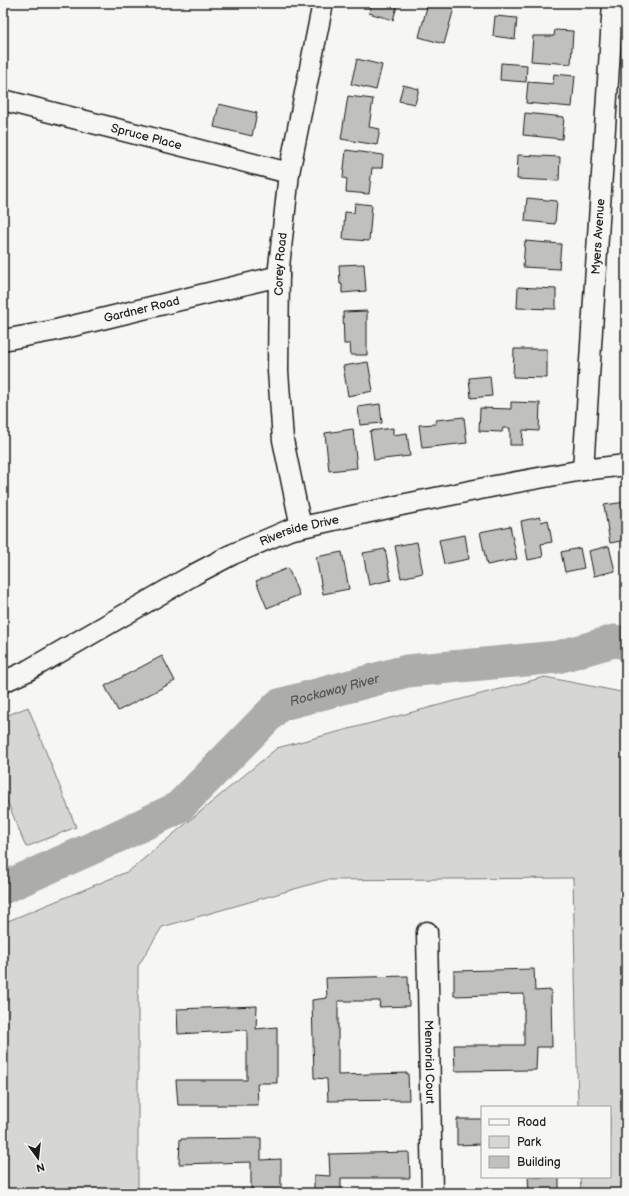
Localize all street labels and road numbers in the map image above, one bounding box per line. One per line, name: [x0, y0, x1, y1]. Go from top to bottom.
street label: Spruce Place: [109, 120, 183, 153]
street label: Myers Avenue: [588, 198, 608, 275]
street label: Corey Road: [271, 232, 290, 296]
street label: Gardner Road: [102, 293, 181, 326]
street label: Riverside Drive: [257, 512, 340, 549]
street label: Memorial Court: [421, 1020, 438, 1105]

